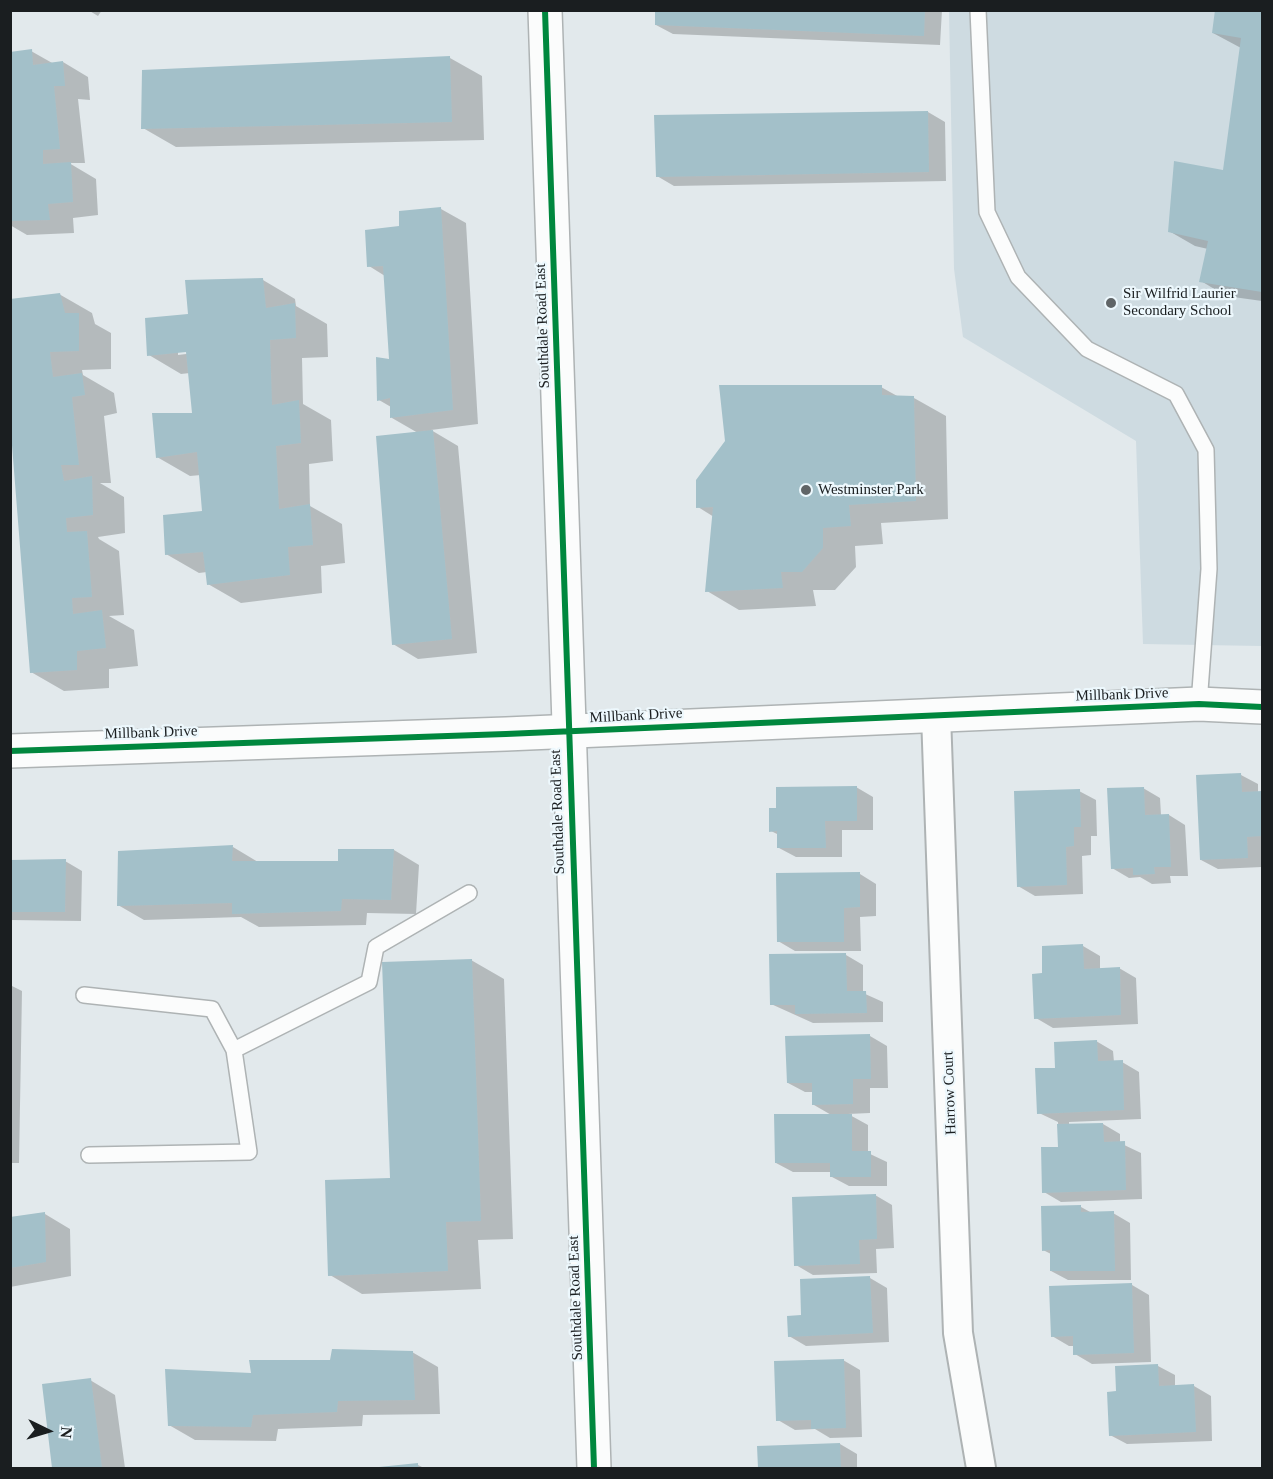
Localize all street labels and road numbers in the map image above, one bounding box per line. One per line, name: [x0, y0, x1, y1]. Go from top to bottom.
street label: Southdale Road East: [532, 263, 554, 389]
street label: Millbank Drive: [1075, 684, 1169, 706]
street label: Millbank Drive: [589, 705, 683, 727]
street label: Millbank Drive: [104, 722, 198, 744]
street label: Southdale Road East: [547, 749, 569, 875]
street label: Harrow Court: [940, 1051, 960, 1135]
street label: Southdale Road East: [565, 1235, 587, 1361]

